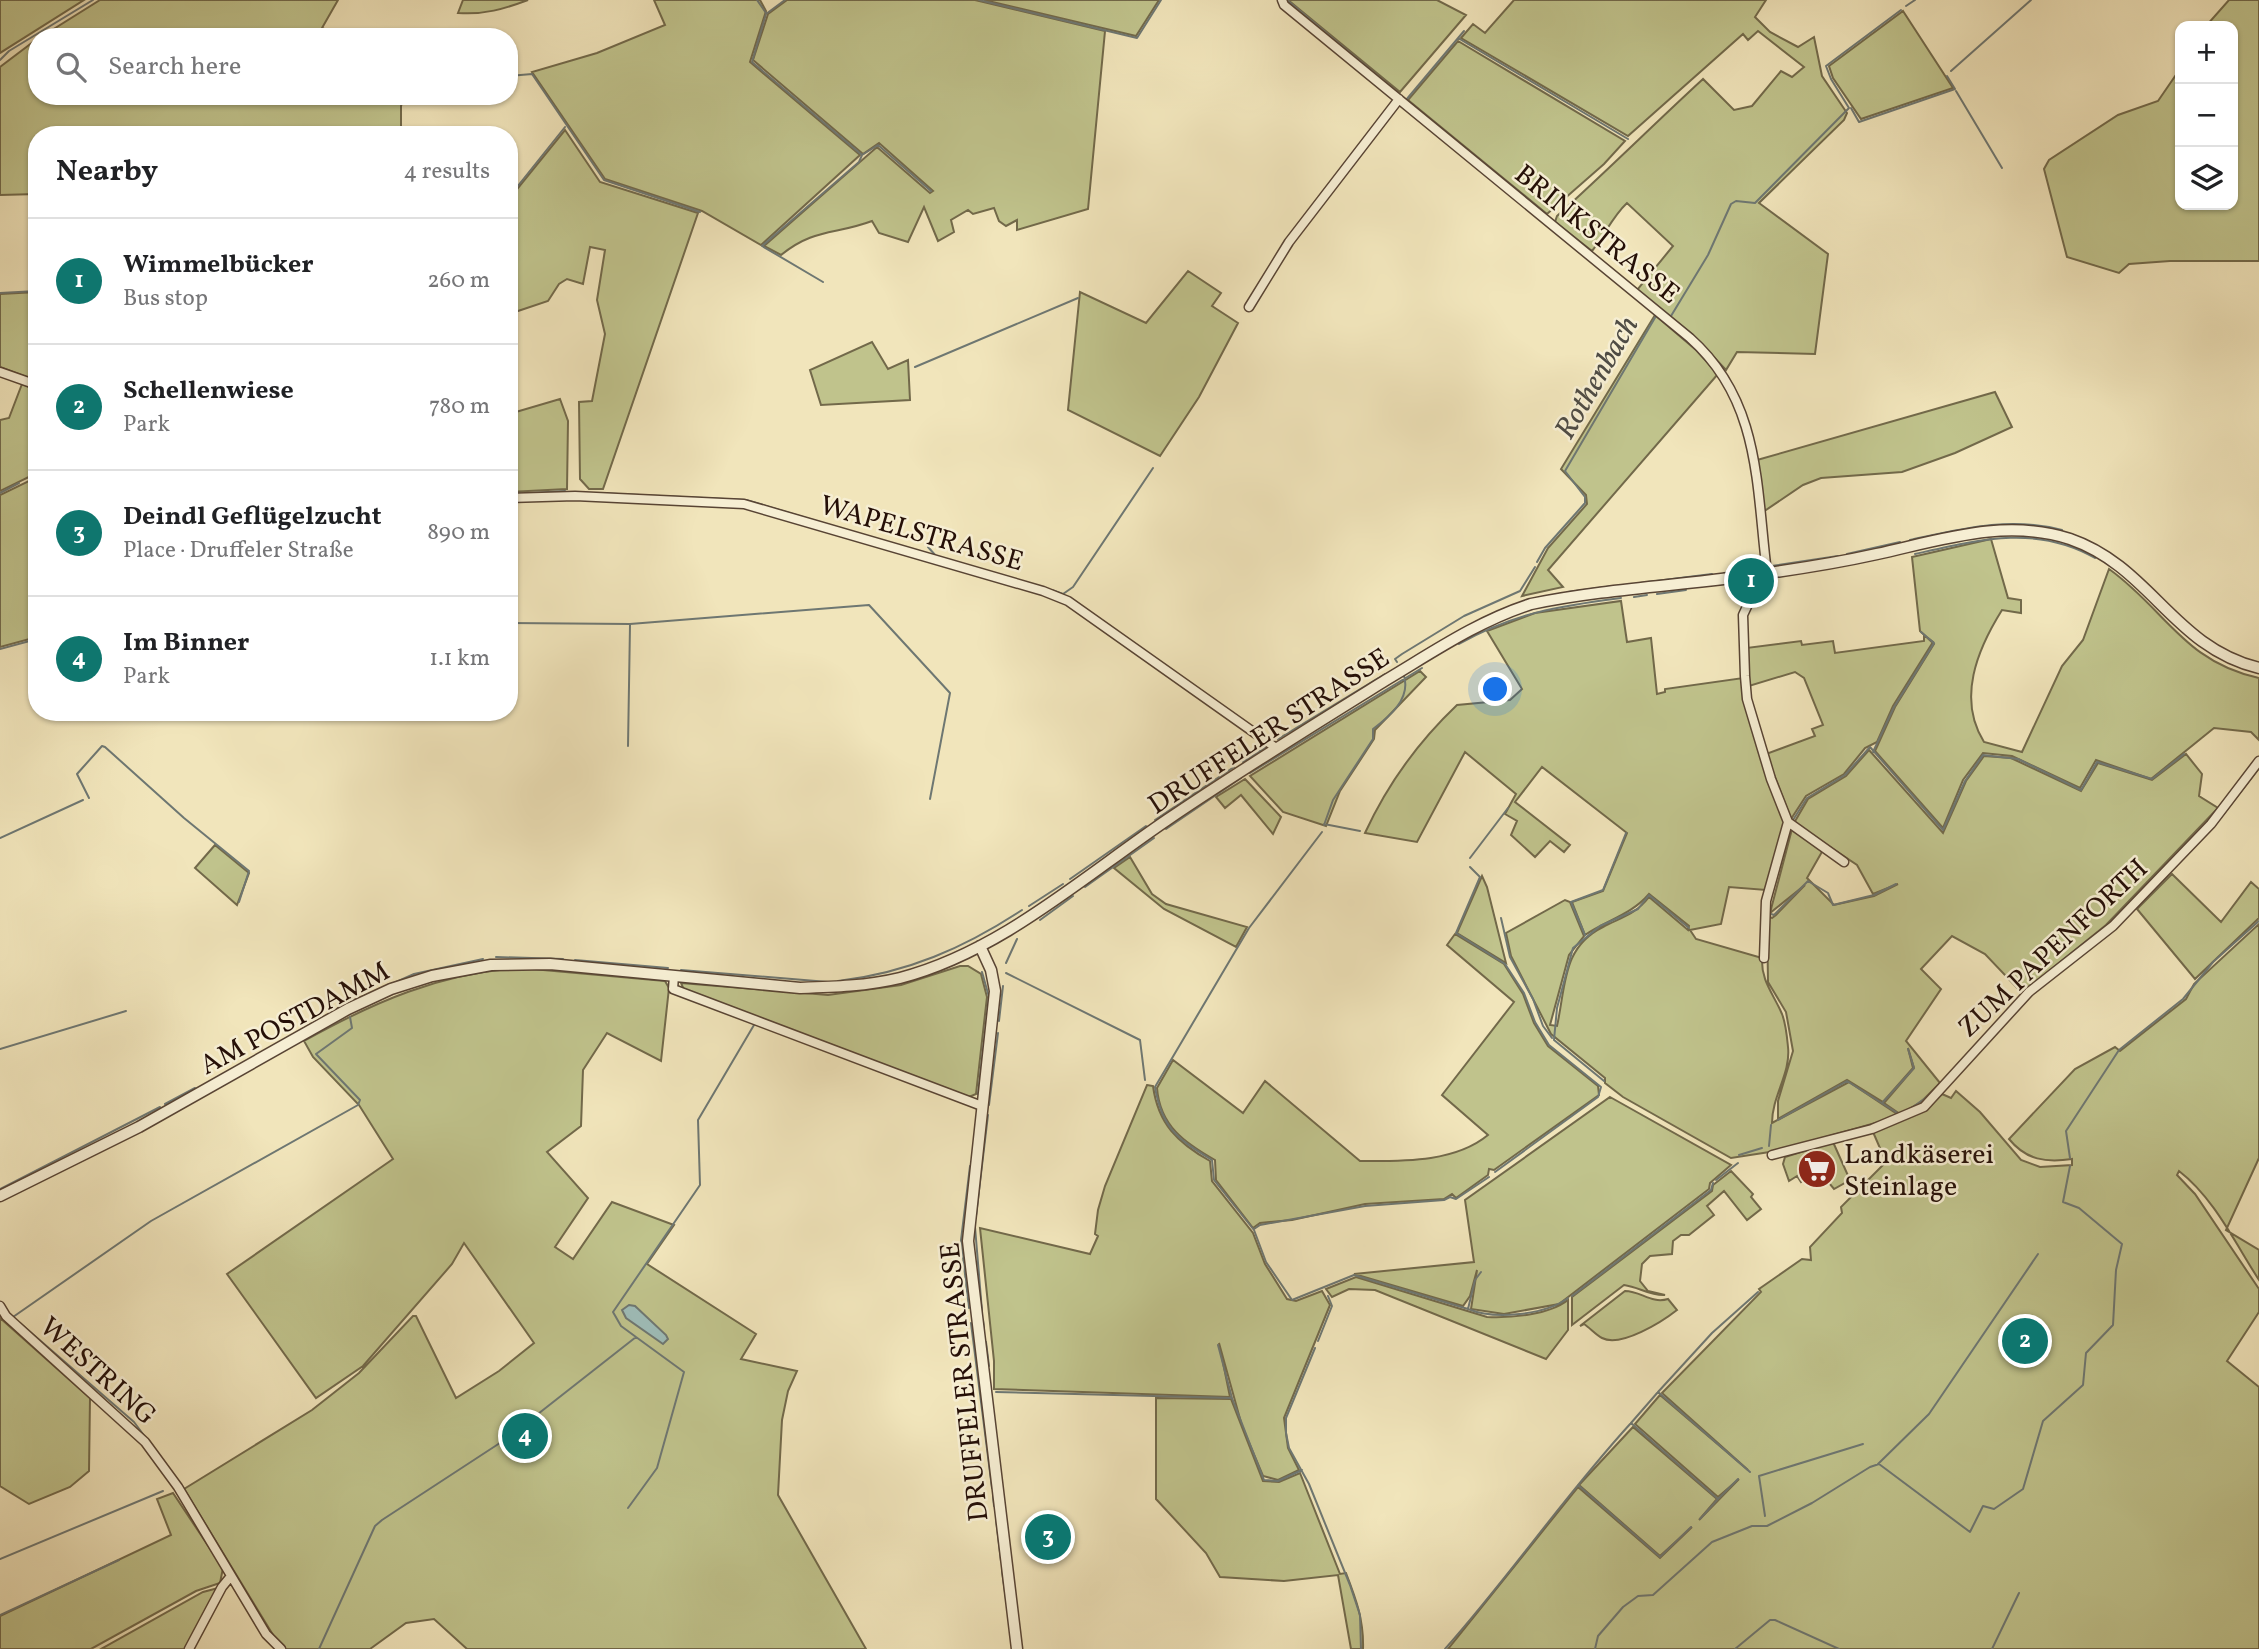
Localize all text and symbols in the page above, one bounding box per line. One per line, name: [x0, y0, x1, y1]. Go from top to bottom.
map controls: [2175, 21, 2238, 210]
button: +: [2175, 21, 2238, 84]
search box: [28, 28, 518, 105]
icon: search: [52, 48, 90, 86]
text: Search here: [108, 49, 241, 85]
button: −: [2175, 84, 2238, 147]
button: layers: [2175, 147, 2238, 210]
text: Nearby: [56, 151, 158, 193]
text: 4 results: [404, 156, 490, 188]
street label: BRINKSTRASSE: [1505, 156, 1688, 314]
text: Wimmelbücker: [123, 247, 314, 283]
text: 1: [74, 265, 84, 297]
text: 260 m: [427, 265, 490, 297]
text: Bus stop: [123, 283, 208, 315]
water label: Rothenbach: [1545, 308, 1650, 448]
text: Schellenwiese: [123, 373, 294, 409]
text: 2: [73, 391, 85, 423]
text: 780 m: [429, 391, 490, 423]
text: Park: [123, 409, 170, 441]
street label: WAPELSTRASSE: [815, 487, 1028, 582]
text: Deindl Geflügelzucht: [123, 499, 381, 535]
text: 3: [73, 517, 85, 549]
text: 890 m: [427, 517, 490, 549]
text: Place · Druffeler Straße: [123, 535, 354, 567]
pin: 1: [1728, 555, 1774, 607]
text: Im Binner: [123, 625, 249, 661]
street label: DRUFFELER STRASSE: [1141, 639, 1398, 825]
text: 4: [72, 643, 86, 675]
text: 1.1 km: [429, 643, 490, 675]
text: Park: [123, 661, 170, 693]
your location: [1478, 672, 1512, 706]
street label: ZUM PAPENFORTH: [1950, 850, 2157, 1047]
street label: AM POSTDAMM: [193, 953, 397, 1086]
place label: Landkäserei Steinlage: [1844, 1136, 1994, 1207]
supermarket icon: Landkäserei Steinlage: [1796, 1148, 1838, 1190]
street label: DRUFFELER STRASSE: [931, 1240, 1000, 1523]
street label: WESTRING: [30, 1309, 164, 1435]
pin: 2: [2002, 1315, 2048, 1367]
pin: 4: [502, 1410, 548, 1462]
pin: 3: [1025, 1511, 1071, 1563]

